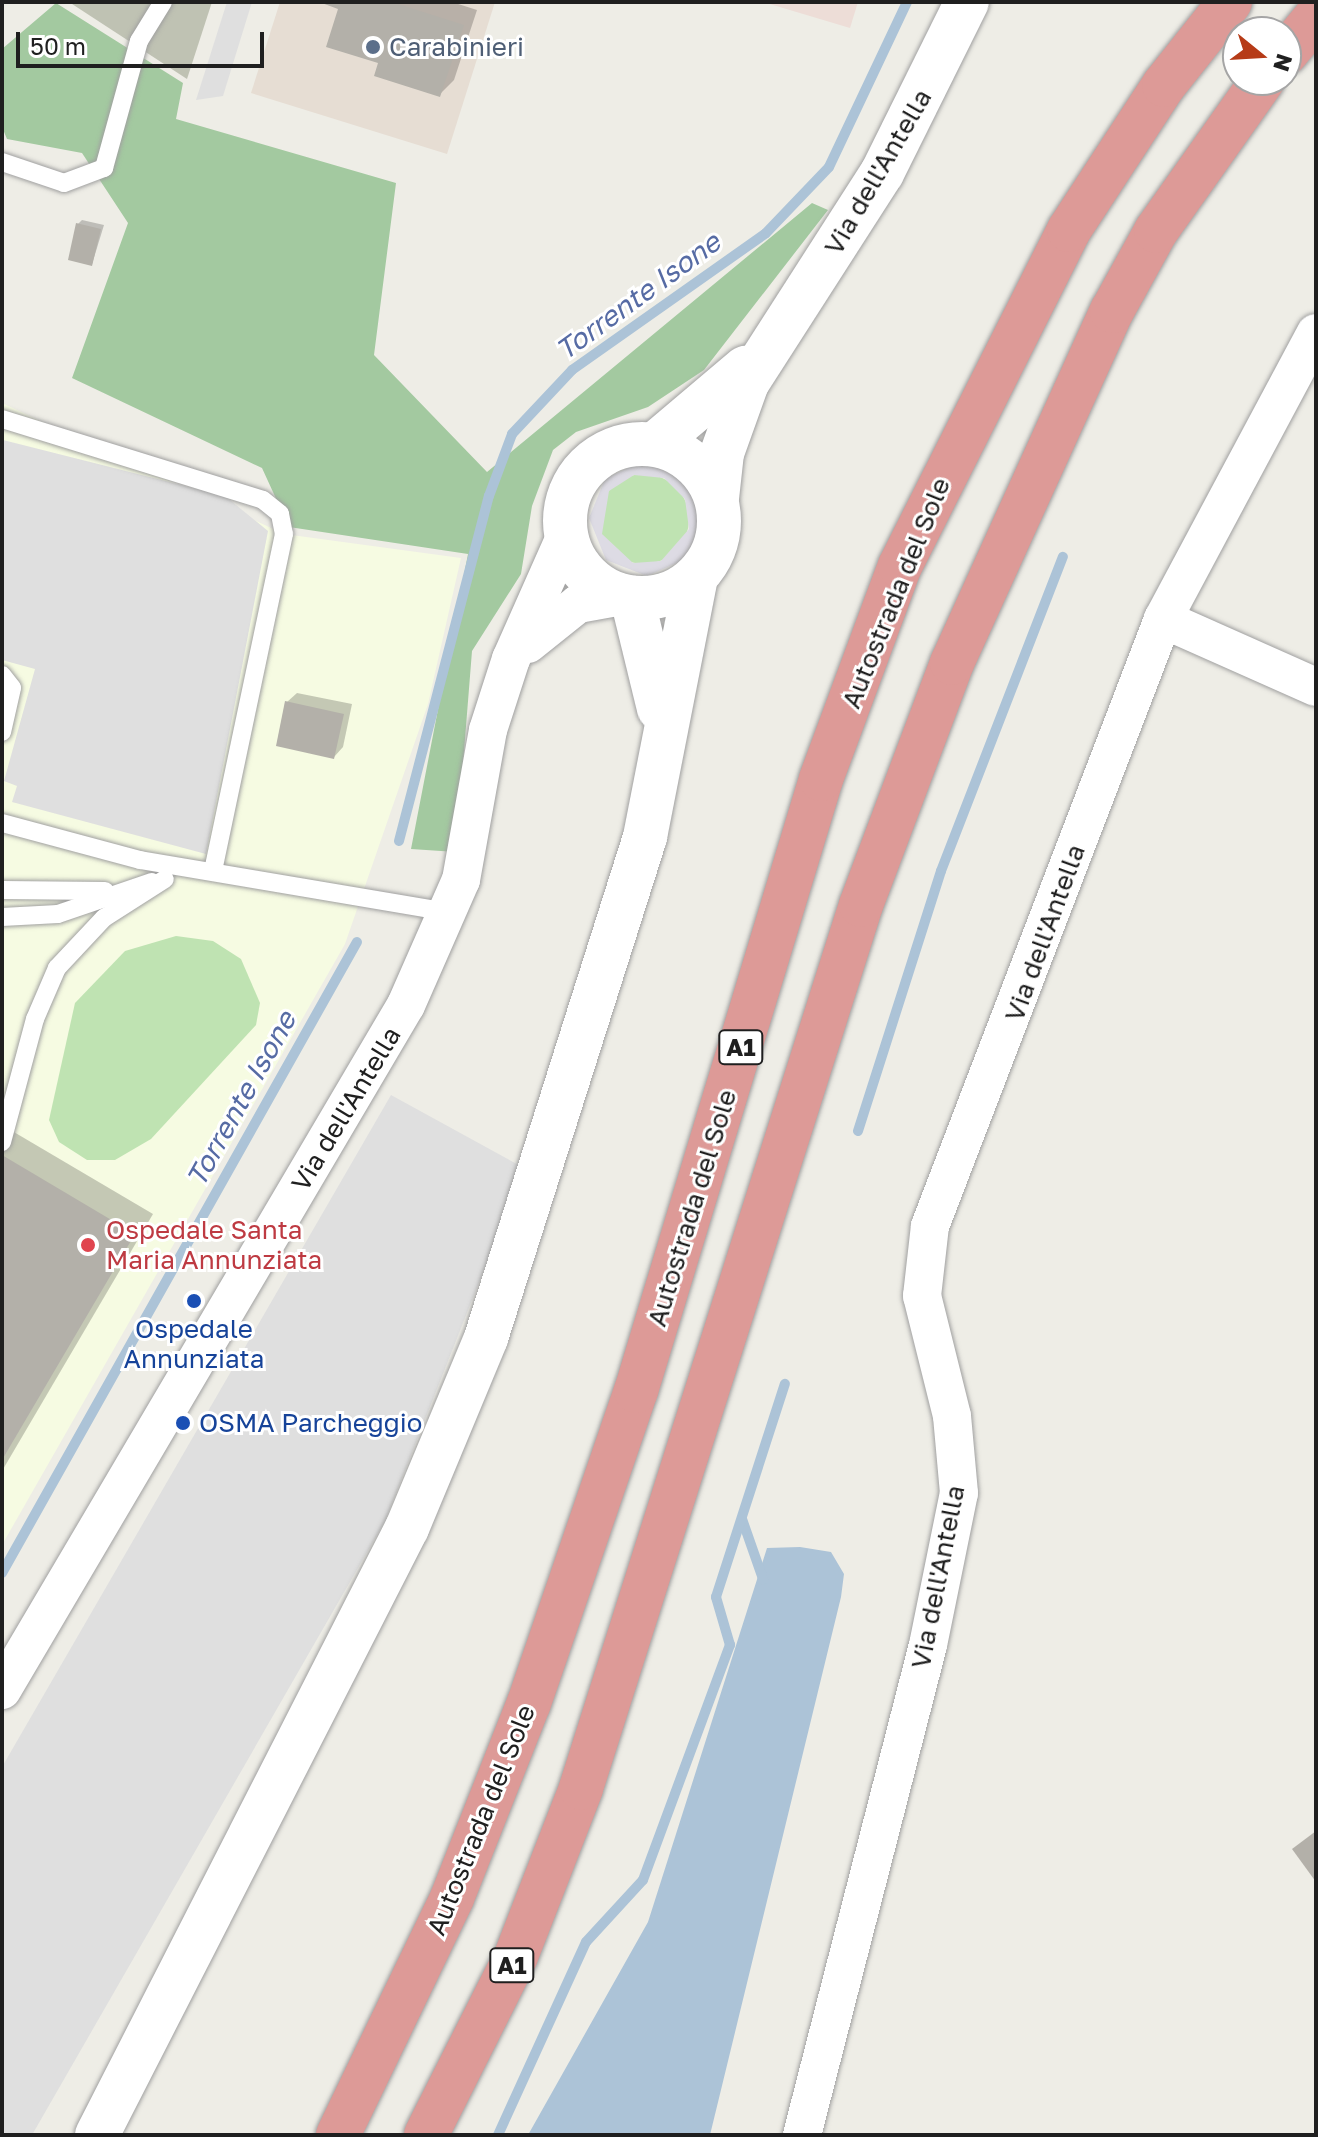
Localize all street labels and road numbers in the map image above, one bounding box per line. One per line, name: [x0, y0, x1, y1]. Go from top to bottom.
street label: Via dell'Antella: [818, 84, 938, 260]
street label: Autostrada del Sole: [835, 473, 957, 713]
street label: Via dell'Antella: [999, 840, 1091, 1026]
street label: Via dell'Antella: [285, 1021, 407, 1197]
road number: A1: [717, 1027, 765, 1067]
street label: Autostrada del Sole: [641, 1086, 743, 1330]
street label: Via dell'Antella: [905, 1483, 971, 1671]
street label: Autostrada del Sole: [420, 1700, 542, 1940]
road number: A1: [488, 1945, 536, 1985]

